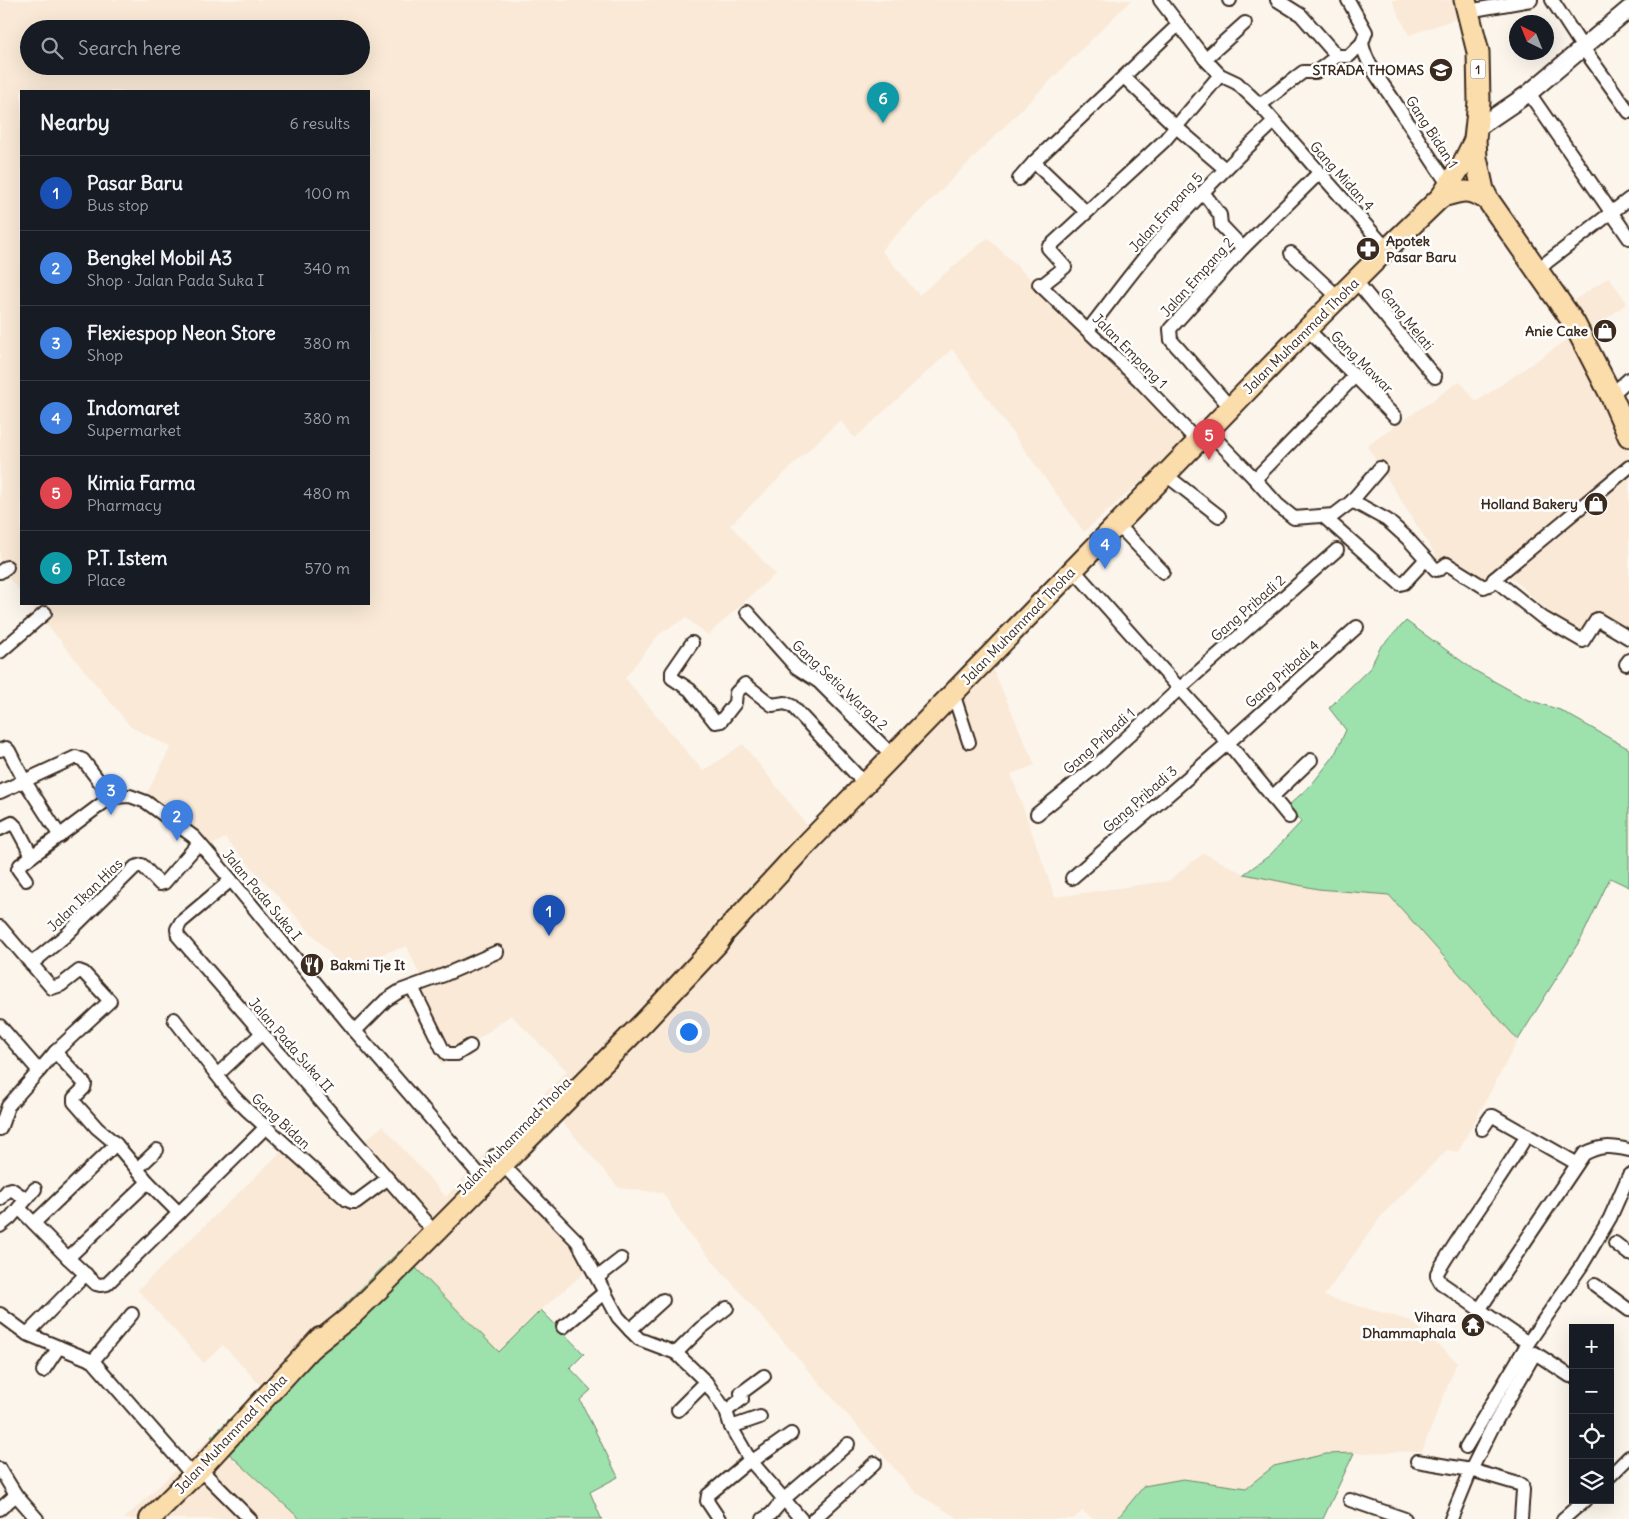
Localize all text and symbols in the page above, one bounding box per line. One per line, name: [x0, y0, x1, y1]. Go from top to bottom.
north arrow: [1509, 15, 1554, 60]
search box: [20, 20, 370, 75]
icon: search: [38, 34, 66, 62]
text: Search here: [78, 36, 181, 60]
school or university icon: STRADA THOMAS: [1428, 57, 1454, 83]
road number: 1: [1470, 60, 1486, 78]
place label: STRADA THOMAS: [1312, 61, 1424, 79]
pin: 6: [867, 82, 899, 123]
street label: Gang Bidan 1: [1402, 92, 1462, 172]
text: Nearby: [40, 109, 110, 136]
text: 6 results: [289, 113, 350, 133]
street label: Gang Midan 4: [1306, 137, 1378, 215]
street label: Jalan Empang 5: [1125, 168, 1207, 256]
text: Pasar Baru: [87, 171, 183, 195]
text: 1: [53, 183, 59, 203]
text: 100 m: [305, 183, 350, 203]
text: Bus stop: [87, 195, 149, 215]
place label: Apotek Pasar Baru: [1386, 232, 1457, 266]
street label: Jalan Empang 2: [1157, 233, 1238, 321]
pharmacy icon: Apotek Pasar Baru: [1355, 236, 1381, 262]
text: Bengkel Mobil A3: [87, 246, 232, 270]
text: 2: [52, 258, 60, 278]
text: 340 m: [303, 258, 350, 278]
text: Shop · Jalan Pada Suka I: [87, 270, 264, 290]
street label: Jalan Muhammad Thoha: [1239, 274, 1363, 398]
street label: Gang Melati: [1376, 284, 1438, 354]
street label: Jalan Empang 1: [1089, 310, 1171, 392]
shop icon: Anie Cake: [1592, 318, 1618, 344]
text: Flexiespop Neon Store: [87, 321, 276, 345]
place label: Anie Cake: [1525, 322, 1588, 340]
street label: Gang Mawar: [1327, 327, 1397, 397]
text: 3: [51, 333, 61, 353]
text: 380 m: [303, 333, 350, 353]
text: Shop: [87, 345, 123, 365]
text: Indomaret: [87, 396, 179, 420]
text: 4: [51, 408, 61, 428]
text: 380 m: [303, 408, 350, 428]
pin: 5: [1193, 419, 1225, 460]
text: Supermarket: [87, 420, 181, 440]
text: Kimia Farma: [87, 471, 195, 495]
text: 5: [51, 483, 61, 503]
text: 480 m: [303, 483, 350, 503]
shop icon: Holland Bakery: [1583, 491, 1609, 517]
text: Pharmacy: [87, 495, 162, 515]
place label: Holland Bakery: [1481, 495, 1578, 513]
pin: 4: [1089, 528, 1121, 569]
text: P.T. Istem: [87, 546, 167, 570]
text: 6: [51, 558, 61, 578]
text: 570 m: [305, 558, 350, 578]
street label: Jalan Muhammad Thoha: [957, 563, 1079, 689]
text: Place: [87, 570, 126, 590]
street label: Gang Pribadi 2: [1207, 571, 1289, 645]
street label: Gang Setia Warga 2: [788, 636, 892, 734]
street label: Gang Pribadi 4: [1241, 636, 1323, 712]
street label: Gang Pribadi 1: [1059, 704, 1139, 778]
street label: Gang Pribadi 3: [1099, 762, 1181, 836]
pin: 3: [95, 774, 127, 815]
pin: 2: [161, 800, 193, 841]
street label: Jalan Pada Suka I: [219, 846, 305, 944]
street label: Jalan Ikan Hias: [44, 855, 126, 935]
pin: 1: [533, 895, 565, 936]
restaurant icon: Bakmi Tje It: [299, 952, 325, 978]
place label: Bakmi Tje It: [330, 956, 405, 974]
street label: Jalan Pada Suka II: [245, 994, 337, 1096]
your location: [676, 1019, 702, 1045]
street label: Jalan Muhammad Thoha: [453, 1073, 575, 1199]
street label: Gang Bidan: [248, 1089, 314, 1153]
place label: Vihara Dhammaphala: [1362, 1308, 1456, 1342]
temple icon: Vihara Dhammaphala: [1460, 1312, 1486, 1338]
map controls: [1569, 1324, 1614, 1504]
button: +: [1569, 1324, 1614, 1369]
button: −: [1569, 1369, 1614, 1414]
street label: Jalan Muhammad Thoha: [171, 1371, 291, 1497]
button: locate: [1569, 1414, 1614, 1459]
button: layers: [1569, 1459, 1614, 1504]

